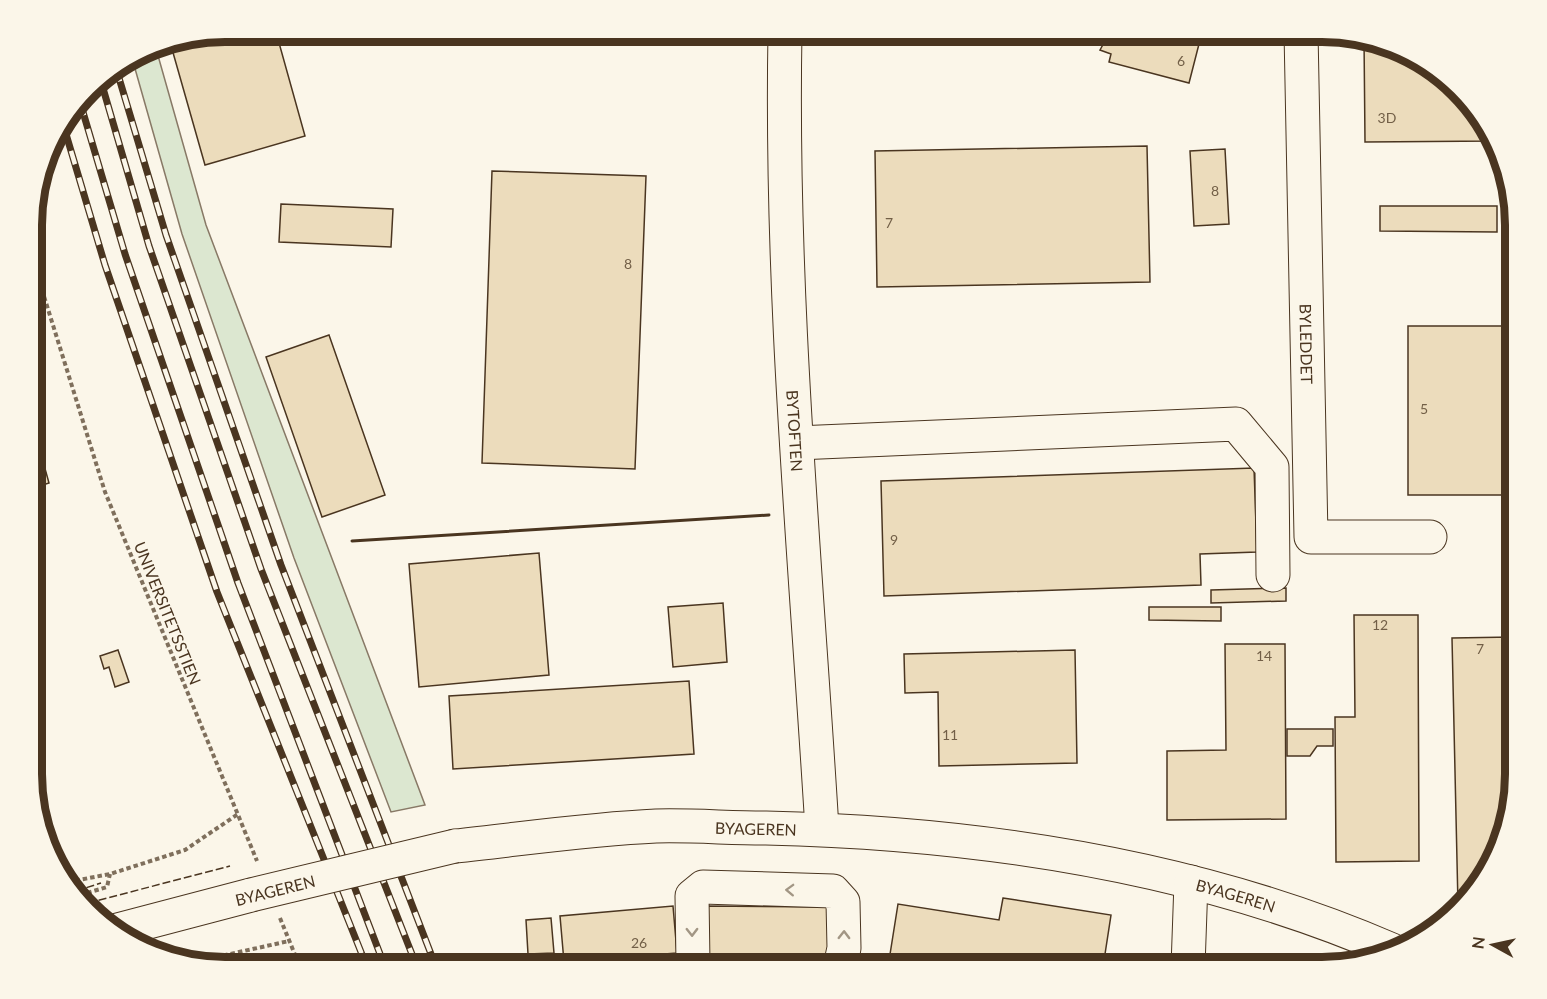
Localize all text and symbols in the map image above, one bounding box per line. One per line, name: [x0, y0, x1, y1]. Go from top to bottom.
house number: 6: [1177, 52, 1185, 69]
house number: 3D: [1378, 109, 1396, 126]
house number: 8: [1211, 182, 1219, 199]
house number: 7: [885, 214, 893, 231]
house number: 8: [624, 255, 632, 272]
street label: BYLEDDET: [1297, 304, 1317, 385]
street label: BYTOFTEN: [784, 389, 808, 472]
house number: 5: [1420, 400, 1428, 417]
house number: 9: [890, 531, 898, 548]
street label: UNIVERSITETSSTIEN: [131, 539, 205, 687]
house number: 12: [1372, 616, 1388, 633]
house number: 7: [1476, 640, 1484, 657]
house number: 14: [1256, 647, 1272, 664]
house number: 11: [942, 726, 958, 743]
street label: BYAGEREN: [715, 817, 797, 838]
street label: BYAGEREN: [233, 871, 317, 909]
street label: BYAGEREN: [1194, 874, 1278, 915]
one-way arrow: [786, 883, 795, 896]
north arrow: [1463, 915, 1523, 975]
one-way arrow: [686, 928, 698, 937]
one-way arrow: [838, 930, 850, 939]
house number: 26: [631, 934, 647, 951]
text: N: [1467, 935, 1488, 950]

